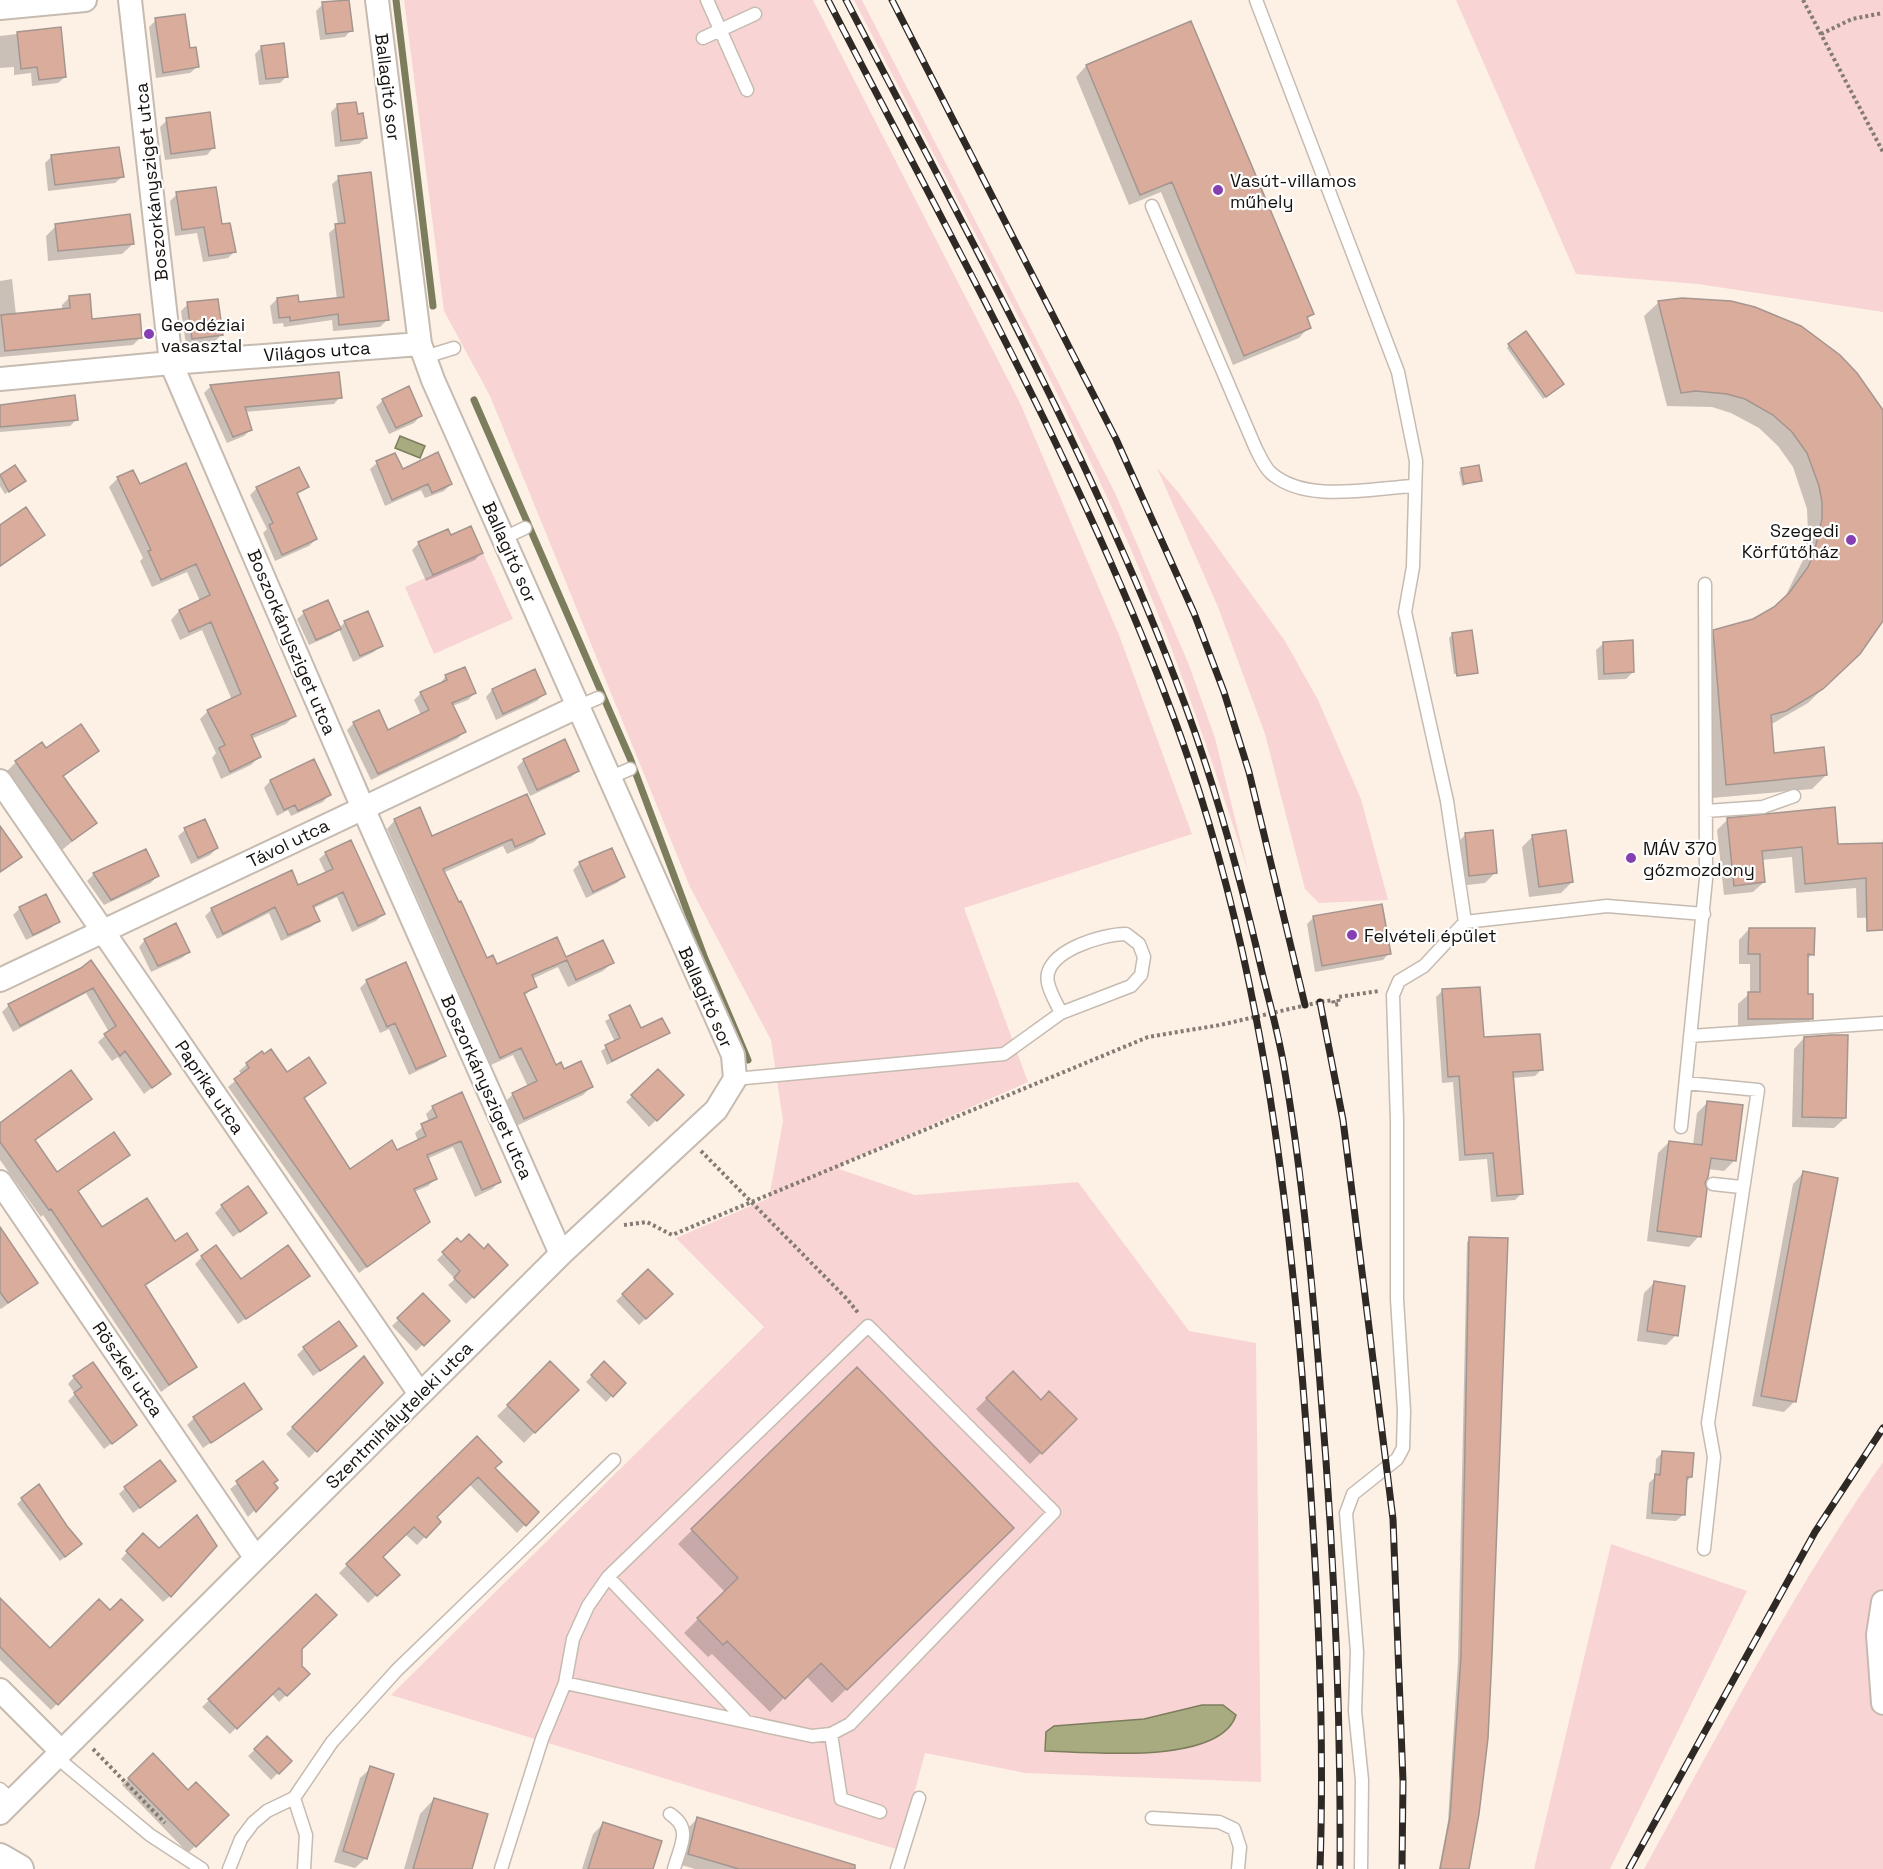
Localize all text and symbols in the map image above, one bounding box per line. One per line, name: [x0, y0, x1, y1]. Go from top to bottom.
street label: Ballagitó sor: [370, 32, 406, 142]
street label: Boszorkánysziget utca: [129, 82, 173, 282]
place label: Vasút-villamos műhely: [1230, 169, 1357, 213]
marker: Vasút-villamos műhely: [1211, 183, 1225, 197]
place label: Geodéziai vasasztal: [161, 313, 245, 357]
marker: Geodéziai vasasztal: [142, 327, 156, 341]
street label: Világos utca: [263, 336, 371, 366]
street label: Ballagitó sor: [477, 498, 543, 606]
place label: Szegedi Körfűtőház: [1742, 519, 1839, 563]
marker: Szegedi Körfűtőház: [1844, 533, 1858, 547]
street label: Boszorkánysziget utca: [242, 546, 342, 738]
street label: Távol utca: [243, 813, 333, 873]
place label: MÁV 370 gőzmozdony: [1643, 837, 1755, 881]
marker: MÁV 370 gőzmozdony: [1624, 851, 1638, 865]
place label: Felvételi épület: [1364, 924, 1497, 947]
marker: Felvételi épület: [1345, 928, 1359, 942]
street label: Ballagitó sor: [673, 943, 739, 1051]
street label: Boszorkánysziget utca: [436, 991, 538, 1183]
street label: Paprika utca: [170, 1036, 250, 1138]
street label: Röszkei utca: [88, 1317, 168, 1421]
street label: Szentmihályteleki utca: [321, 1337, 477, 1493]

